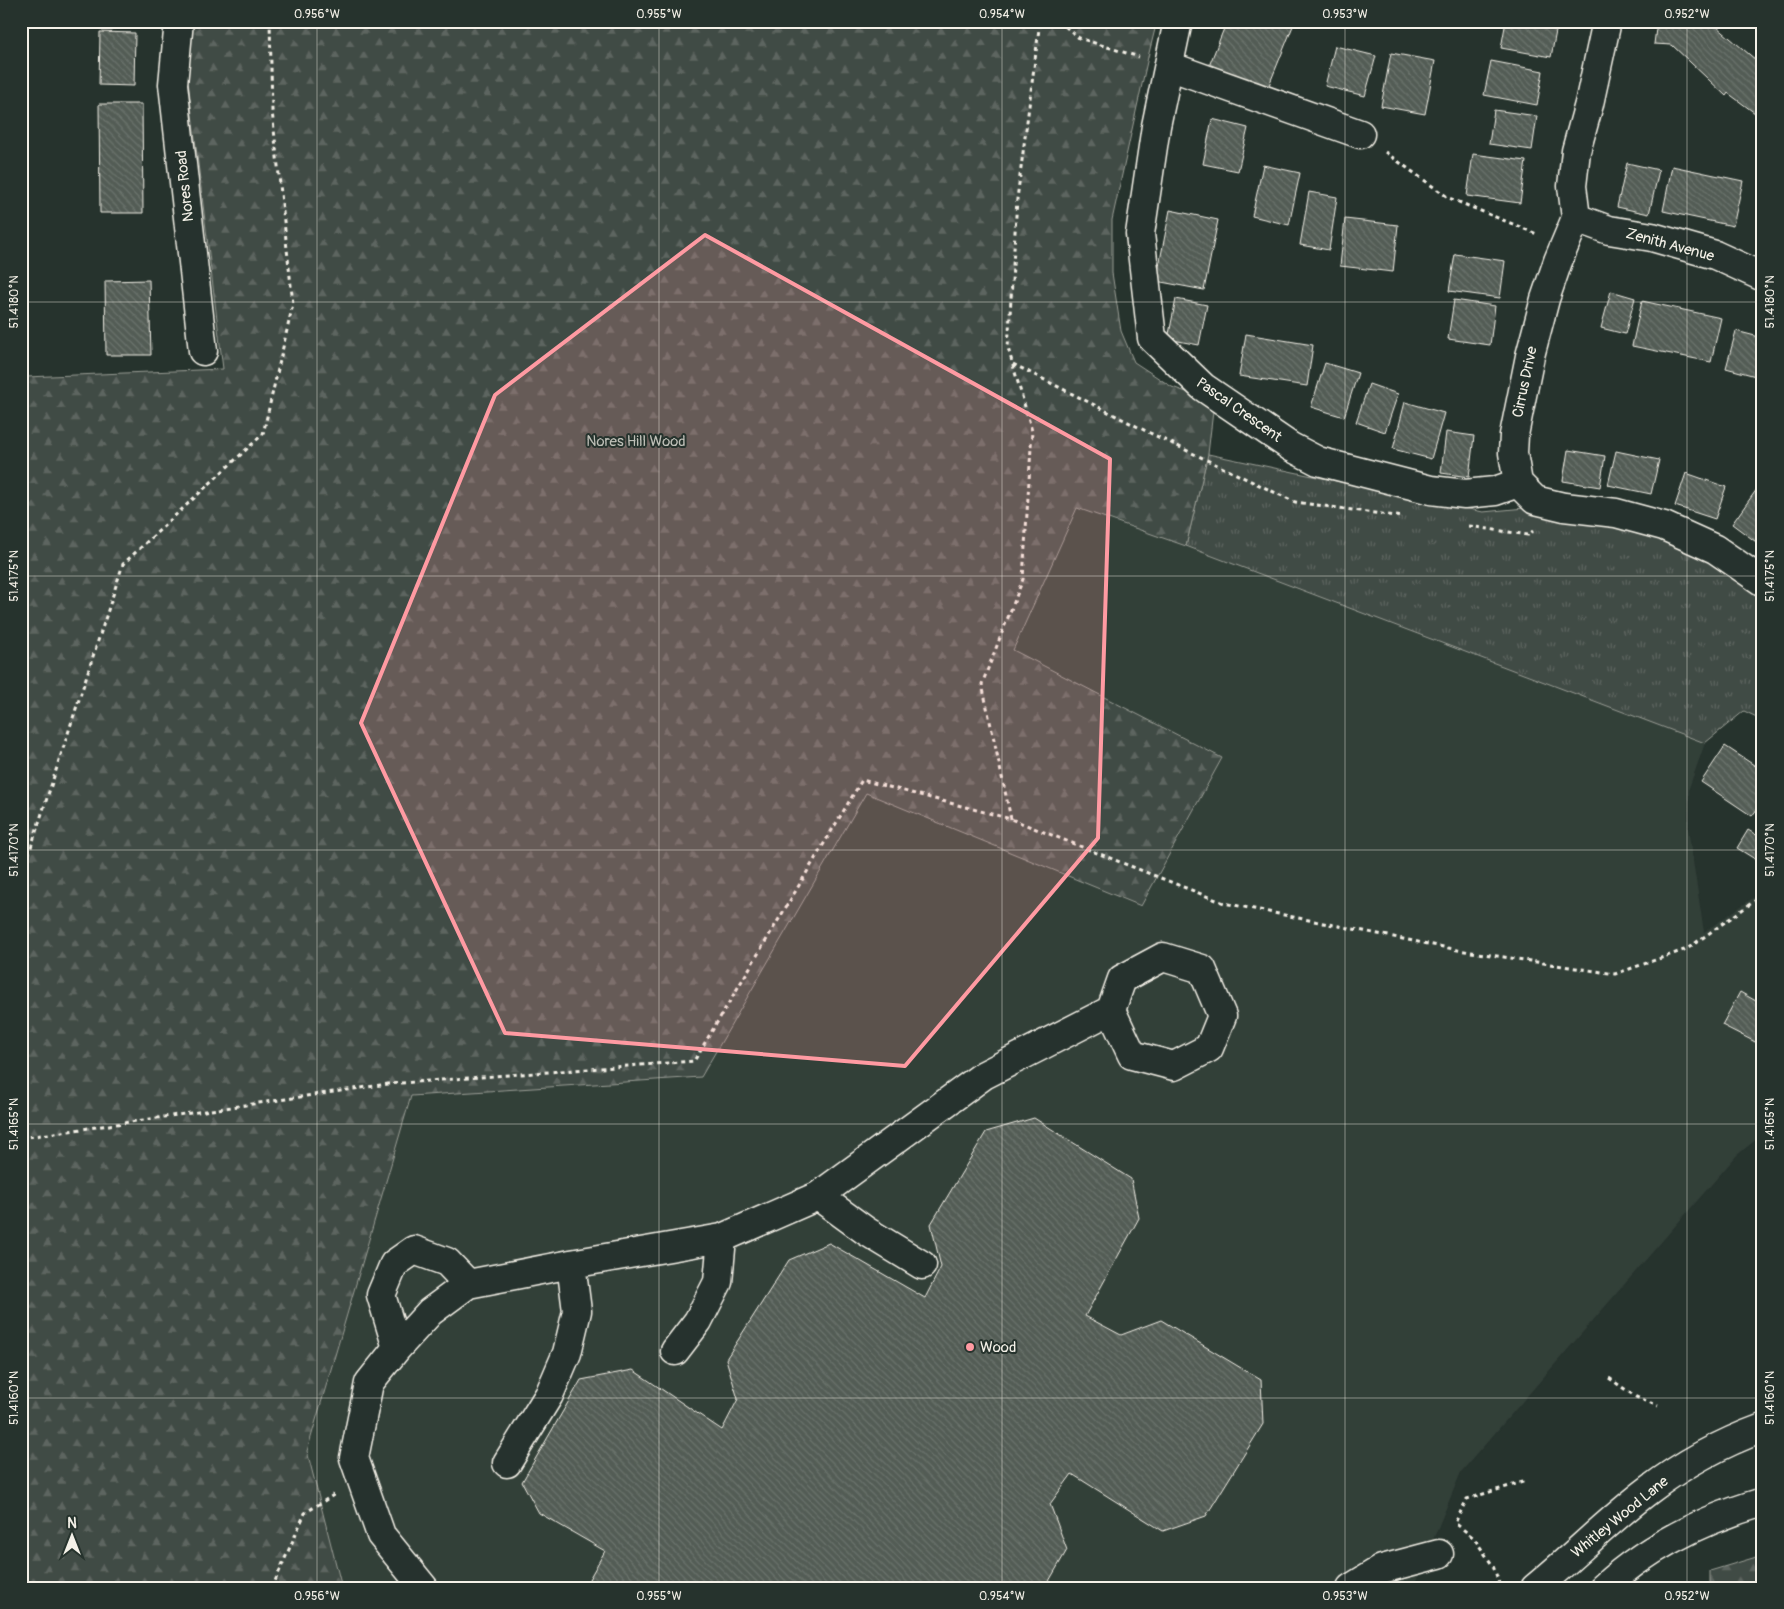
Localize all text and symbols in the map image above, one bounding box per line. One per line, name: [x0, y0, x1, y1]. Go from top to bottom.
text: 0.956°W: [294, 7, 340, 22]
text: 0.955°W: [636, 7, 682, 22]
text: 0.954°W: [979, 7, 1025, 22]
text: 0.953°W: [1322, 7, 1368, 22]
text: 0.952°W: [1664, 7, 1710, 22]
street label: Nores Road: [172, 149, 198, 223]
street label: Zenith Avenue: [1624, 224, 1717, 266]
text: 51.4180°N: [7, 275, 22, 329]
text: 51.4180°N: [1763, 275, 1778, 329]
street label: Cirrus Drive: [1508, 344, 1542, 419]
street label: Pascal Crescent: [1192, 373, 1286, 447]
park label: Nores Hill Wood: [586, 432, 686, 451]
text: 51.4175°N: [7, 550, 22, 602]
text: 51.4175°N: [1763, 550, 1778, 602]
text: 51.4170°N: [7, 823, 22, 877]
text: 51.4170°N: [1763, 823, 1778, 877]
text: 51.4165°N: [7, 1098, 22, 1150]
text: 51.4165°N: [1763, 1098, 1778, 1150]
place label: Wood: [980, 1338, 1016, 1357]
marker: Wood: [964, 1341, 976, 1353]
text: 51.4160°N: [7, 1371, 22, 1425]
text: 51.4160°N: [1763, 1371, 1778, 1425]
street label: Whitley Wood Lane: [1567, 1472, 1673, 1562]
north arrow: [48, 1512, 98, 1562]
text: N: [67, 1515, 77, 1532]
text: 0.956°W: [294, 1589, 340, 1604]
text: 0.955°W: [636, 1589, 682, 1604]
text: 0.954°W: [979, 1589, 1025, 1604]
text: 0.953°W: [1322, 1589, 1368, 1604]
text: 0.952°W: [1664, 1589, 1710, 1604]

